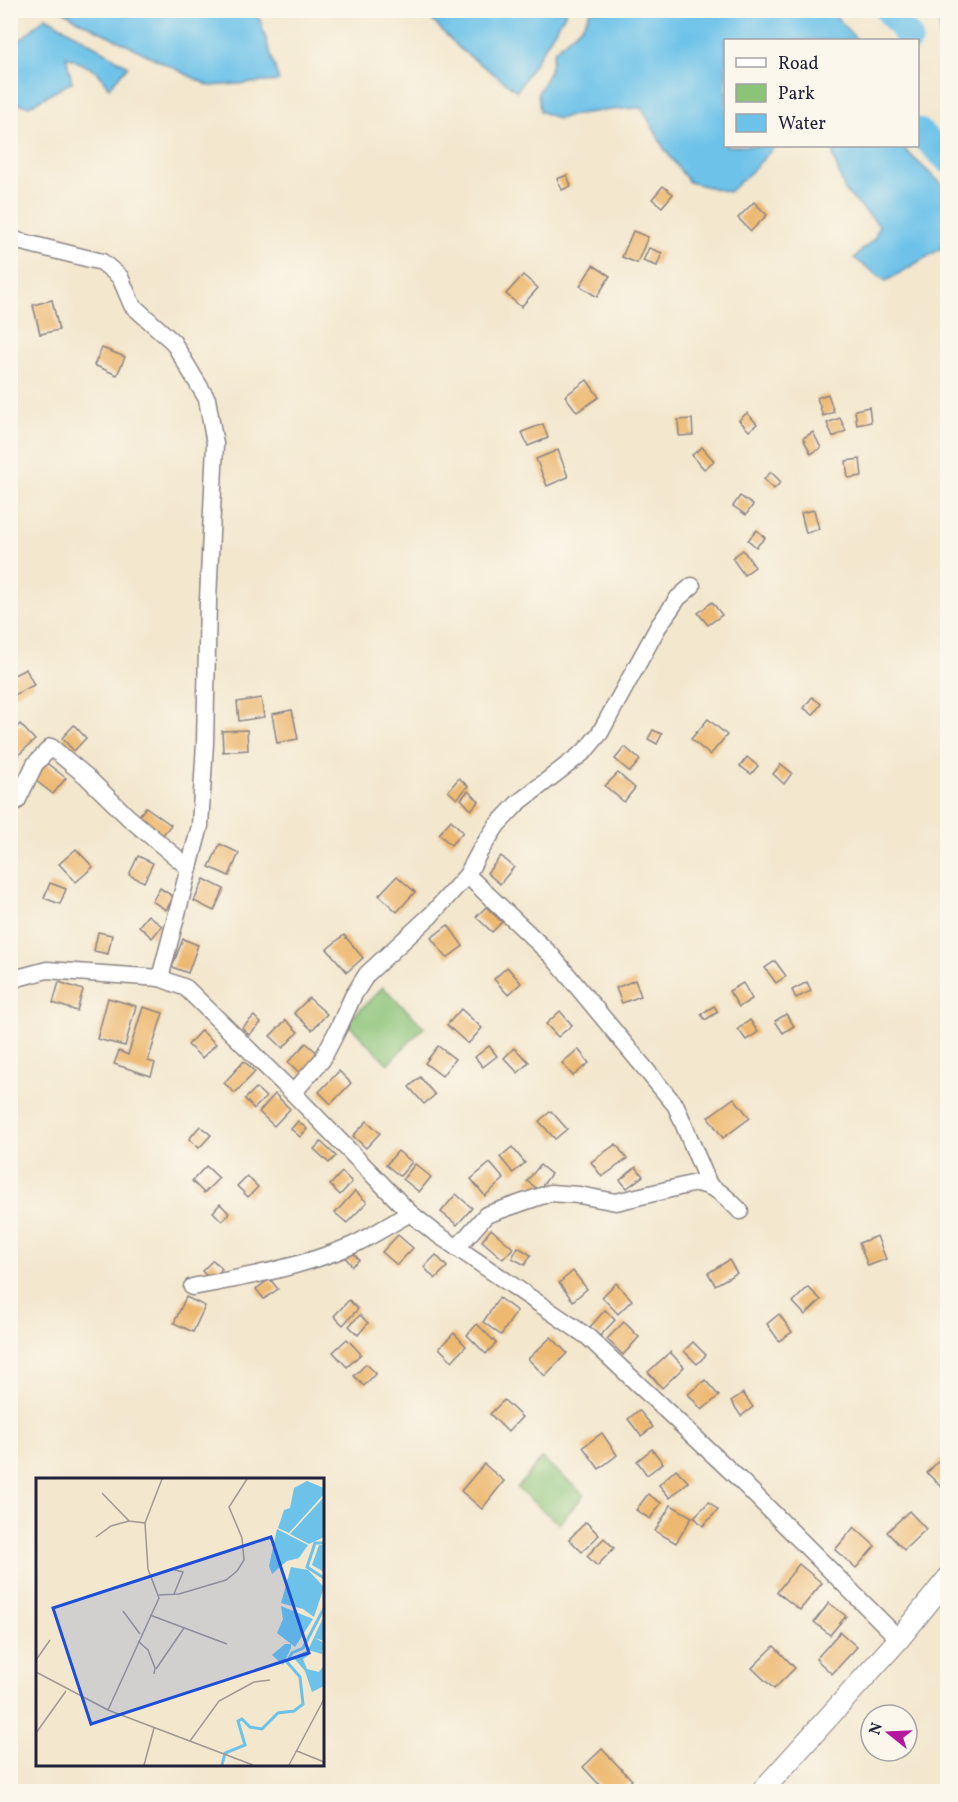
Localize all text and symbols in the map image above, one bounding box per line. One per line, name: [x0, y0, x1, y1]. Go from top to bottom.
legend: [724, 39, 919, 147]
text: Road: [778, 52, 819, 77]
text: Park: [778, 82, 815, 107]
text: Water: [778, 112, 826, 137]
inset map: [36, 1478, 324, 1766]
north arrow: [859, 1703, 919, 1763]
text: N: [864, 1720, 889, 1738]

